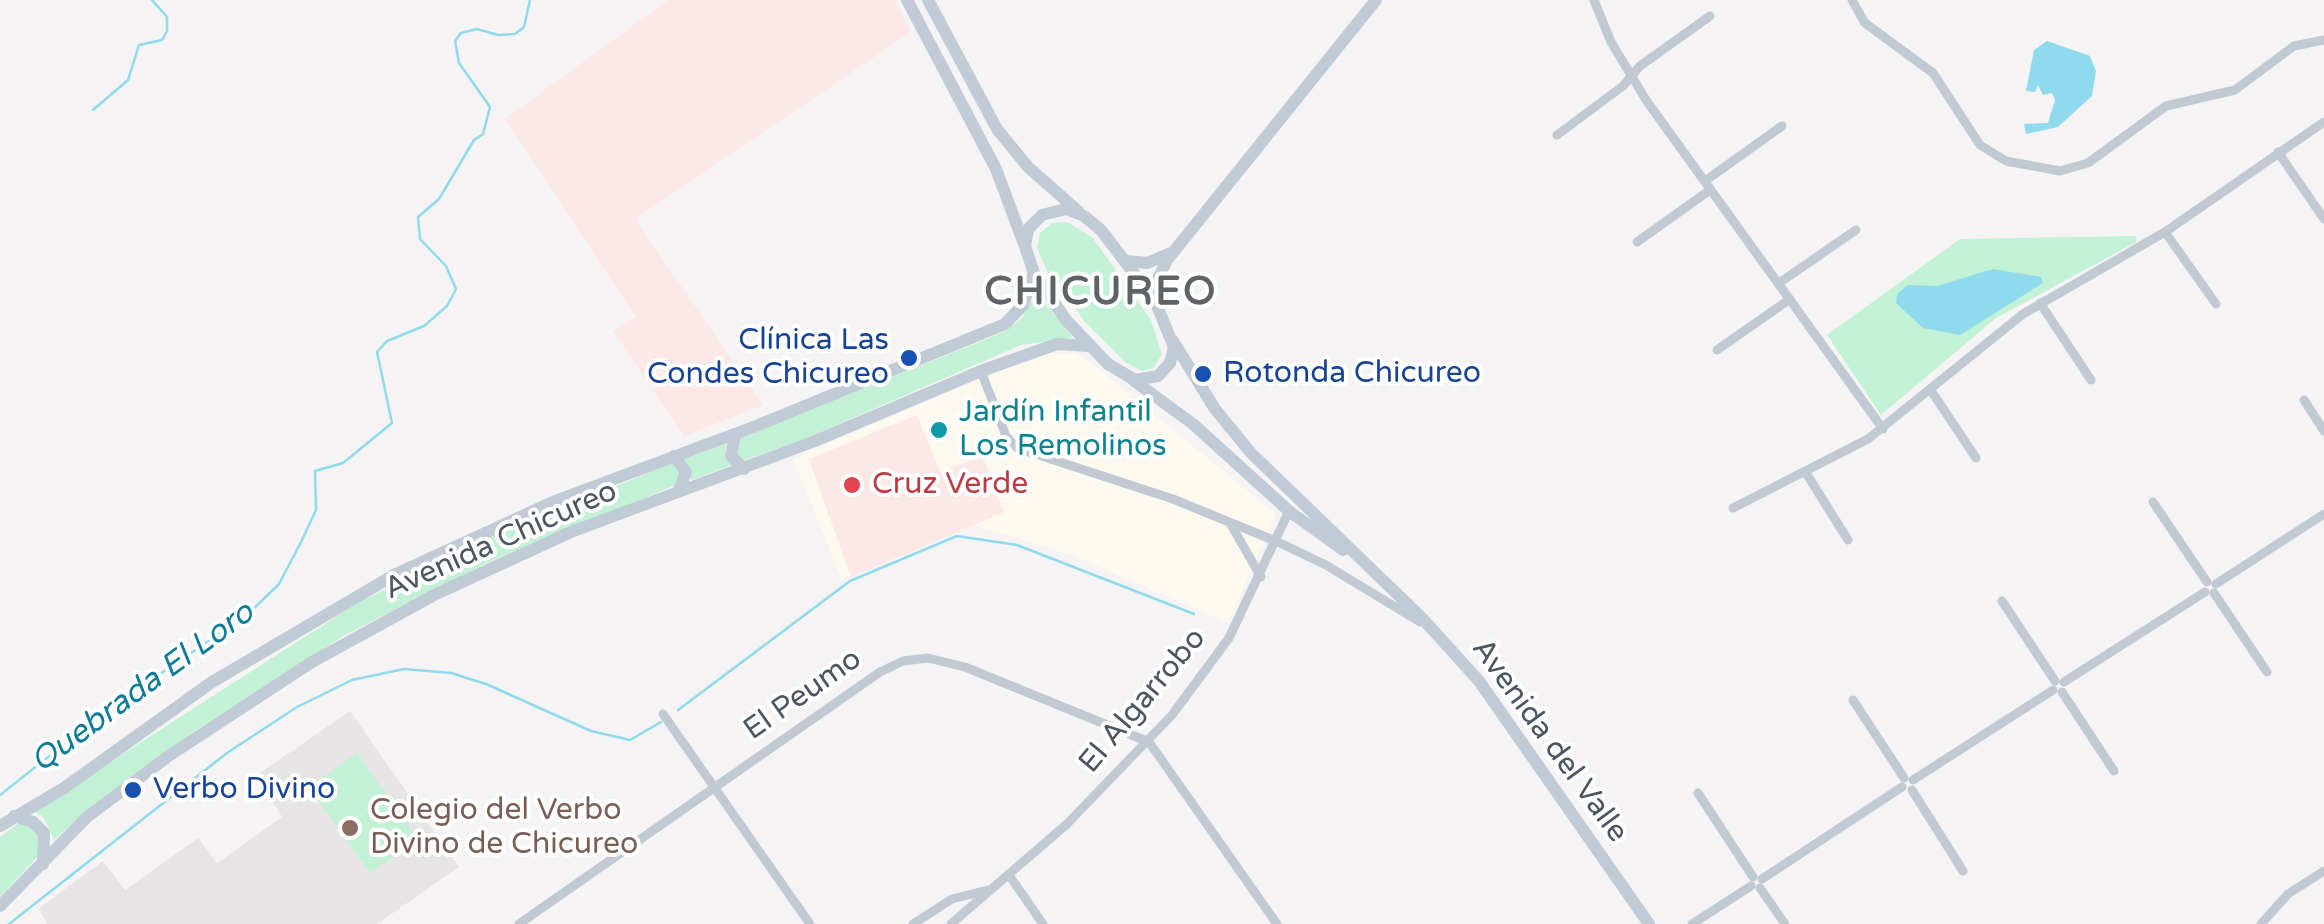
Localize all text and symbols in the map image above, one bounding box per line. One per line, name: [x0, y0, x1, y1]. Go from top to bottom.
district label: CHICUREO: [984, 269, 1218, 317]
place label: Clínica Las Condes Chicureo: [647, 323, 889, 394]
marker: Clínica Las Condes Chicureo: [898, 347, 920, 369]
place label: Rotonda Chicureo: [1223, 356, 1481, 392]
marker: Rotonda Chicureo: [1192, 363, 1214, 385]
place label: Jardín Infantil Los Remolinos: [959, 395, 1167, 466]
marker: Jardín Infantil Los Remolinos: [928, 419, 950, 441]
place label: Cruz Verde: [872, 467, 1028, 503]
street label: Avenida Chicureo: [379, 474, 623, 608]
marker: Cruz Verde: [841, 474, 863, 496]
water label: Quebrada El Loro: [24, 594, 262, 782]
street label: El Algarrobo: [1072, 621, 1214, 781]
street label: Avenida del Valle: [1463, 632, 1635, 850]
street label: El Peumo: [737, 641, 869, 749]
place label: Verbo Divino: [153, 772, 335, 808]
marker: Verbo Divino: [122, 779, 144, 801]
place label: Colegio del Verbo Divino de Chicureo: [370, 793, 638, 864]
marker: Colegio del Verbo Divino de Chicureo: [339, 817, 361, 839]

